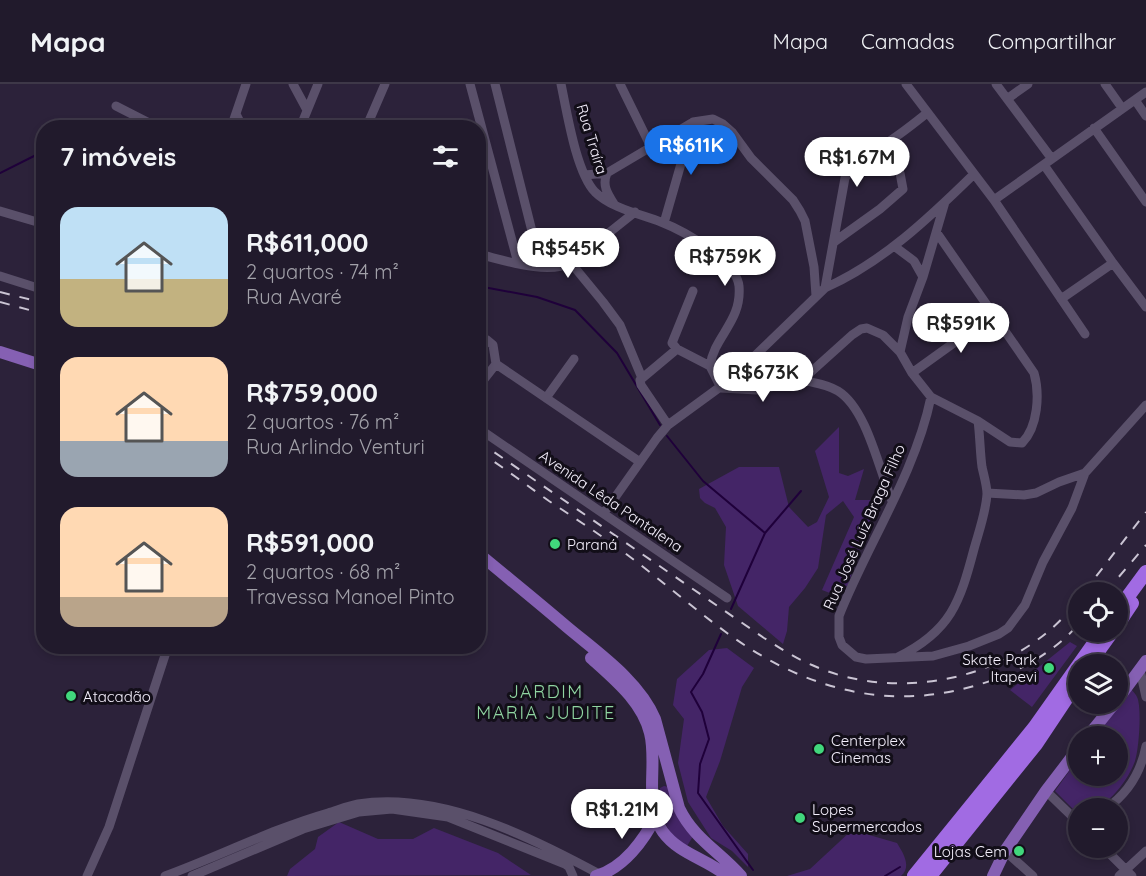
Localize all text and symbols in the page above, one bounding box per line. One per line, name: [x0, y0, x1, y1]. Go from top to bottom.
text: Mapa: [30, 24, 106, 59]
text: Mapa: [773, 28, 828, 54]
text: Camadas: [861, 28, 955, 54]
text: Compartilhar: [988, 28, 1116, 54]
street label: Rua Traíra: [572, 102, 612, 176]
pin: R$611K: [642, 125, 740, 176]
text: R$611K: [659, 132, 724, 157]
pin: R$1.67M: [802, 137, 912, 188]
text: 7 imóveis: [60, 140, 176, 173]
icon: filters: [429, 140, 462, 173]
text: R$1.67M: [819, 144, 895, 169]
text: R$611,000: [246, 226, 369, 259]
pin: R$545K: [519, 228, 617, 279]
icon: home: [108, 231, 180, 303]
text: R$545K: [531, 235, 605, 260]
pin: R$759K: [676, 236, 774, 287]
text: R$759K: [689, 243, 761, 268]
text: 2 quartos · 74 m²: [246, 259, 399, 284]
text: Rua Avaré: [246, 284, 342, 309]
pin: R$591K: [912, 303, 1010, 354]
text: R$591K: [926, 310, 996, 335]
pin: R$673K: [714, 352, 812, 403]
text: R$673K: [727, 359, 799, 384]
text: R$759,000: [246, 376, 378, 409]
icon: home: [108, 381, 180, 453]
text: 2 quartos · 76 m²: [246, 409, 399, 434]
text: Rua Arlindo Venturi: [246, 434, 425, 459]
street label: Rua José Luiz Braga Filho: [819, 441, 909, 613]
street label: Avenida Lêda Pantalena: [536, 446, 686, 556]
text: R$591,000: [246, 526, 374, 559]
icon: home: [108, 531, 180, 603]
place label: Paraná: [567, 535, 617, 554]
marker: Paraná: [548, 537, 562, 551]
text: 2 quartos · 68 m²: [246, 559, 400, 584]
map controls: [1068, 582, 1128, 858]
button: locate: [1068, 582, 1128, 642]
text: Travessa Manoel Pinto: [246, 584, 455, 609]
place label: Skate Park Itapevi: [962, 650, 1037, 686]
button: layers: [1068, 654, 1128, 714]
marker: Skate Park Itapevi: [1042, 661, 1056, 675]
district label: JARDIM MARIA JUDITE: [476, 680, 616, 724]
place label: Atacadão: [83, 687, 151, 706]
marker: Atacadão: [64, 689, 78, 703]
button: +: [1068, 726, 1128, 786]
place label: Centerplex Cinemas: [831, 731, 905, 767]
marker: Centerplex Cinemas: [812, 742, 826, 756]
pin: R$1.21M: [567, 789, 677, 840]
text: R$1.21M: [585, 796, 659, 821]
button: −: [1068, 798, 1128, 858]
place label: Lopes Supermercados: [812, 800, 922, 836]
marker: Lopes Supermercados: [793, 811, 807, 825]
place label: Lojas Cem: [934, 842, 1007, 861]
marker: Lojas Cem: [1012, 844, 1026, 858]

